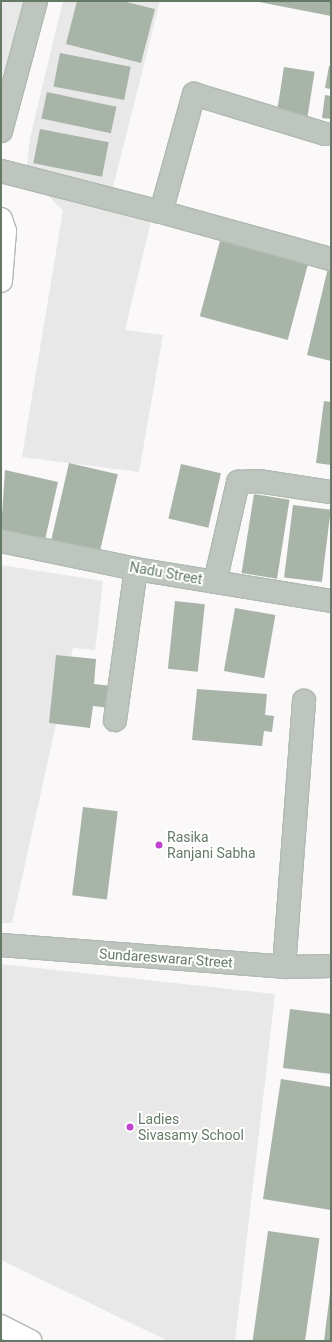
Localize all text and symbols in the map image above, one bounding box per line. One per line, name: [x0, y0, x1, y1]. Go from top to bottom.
street label: Nadu Street: [128, 558, 204, 588]
place label: Rasika Ranjani Sabha: [167, 829, 256, 862]
marker: Rasika Ranjani Sabha: [154, 840, 164, 850]
street label: Sundareswarar Street: [99, 945, 233, 971]
place label: Ladies Sivasamy School: [138, 1111, 244, 1144]
marker: Ladies Sivasamy School: [125, 1122, 135, 1132]

